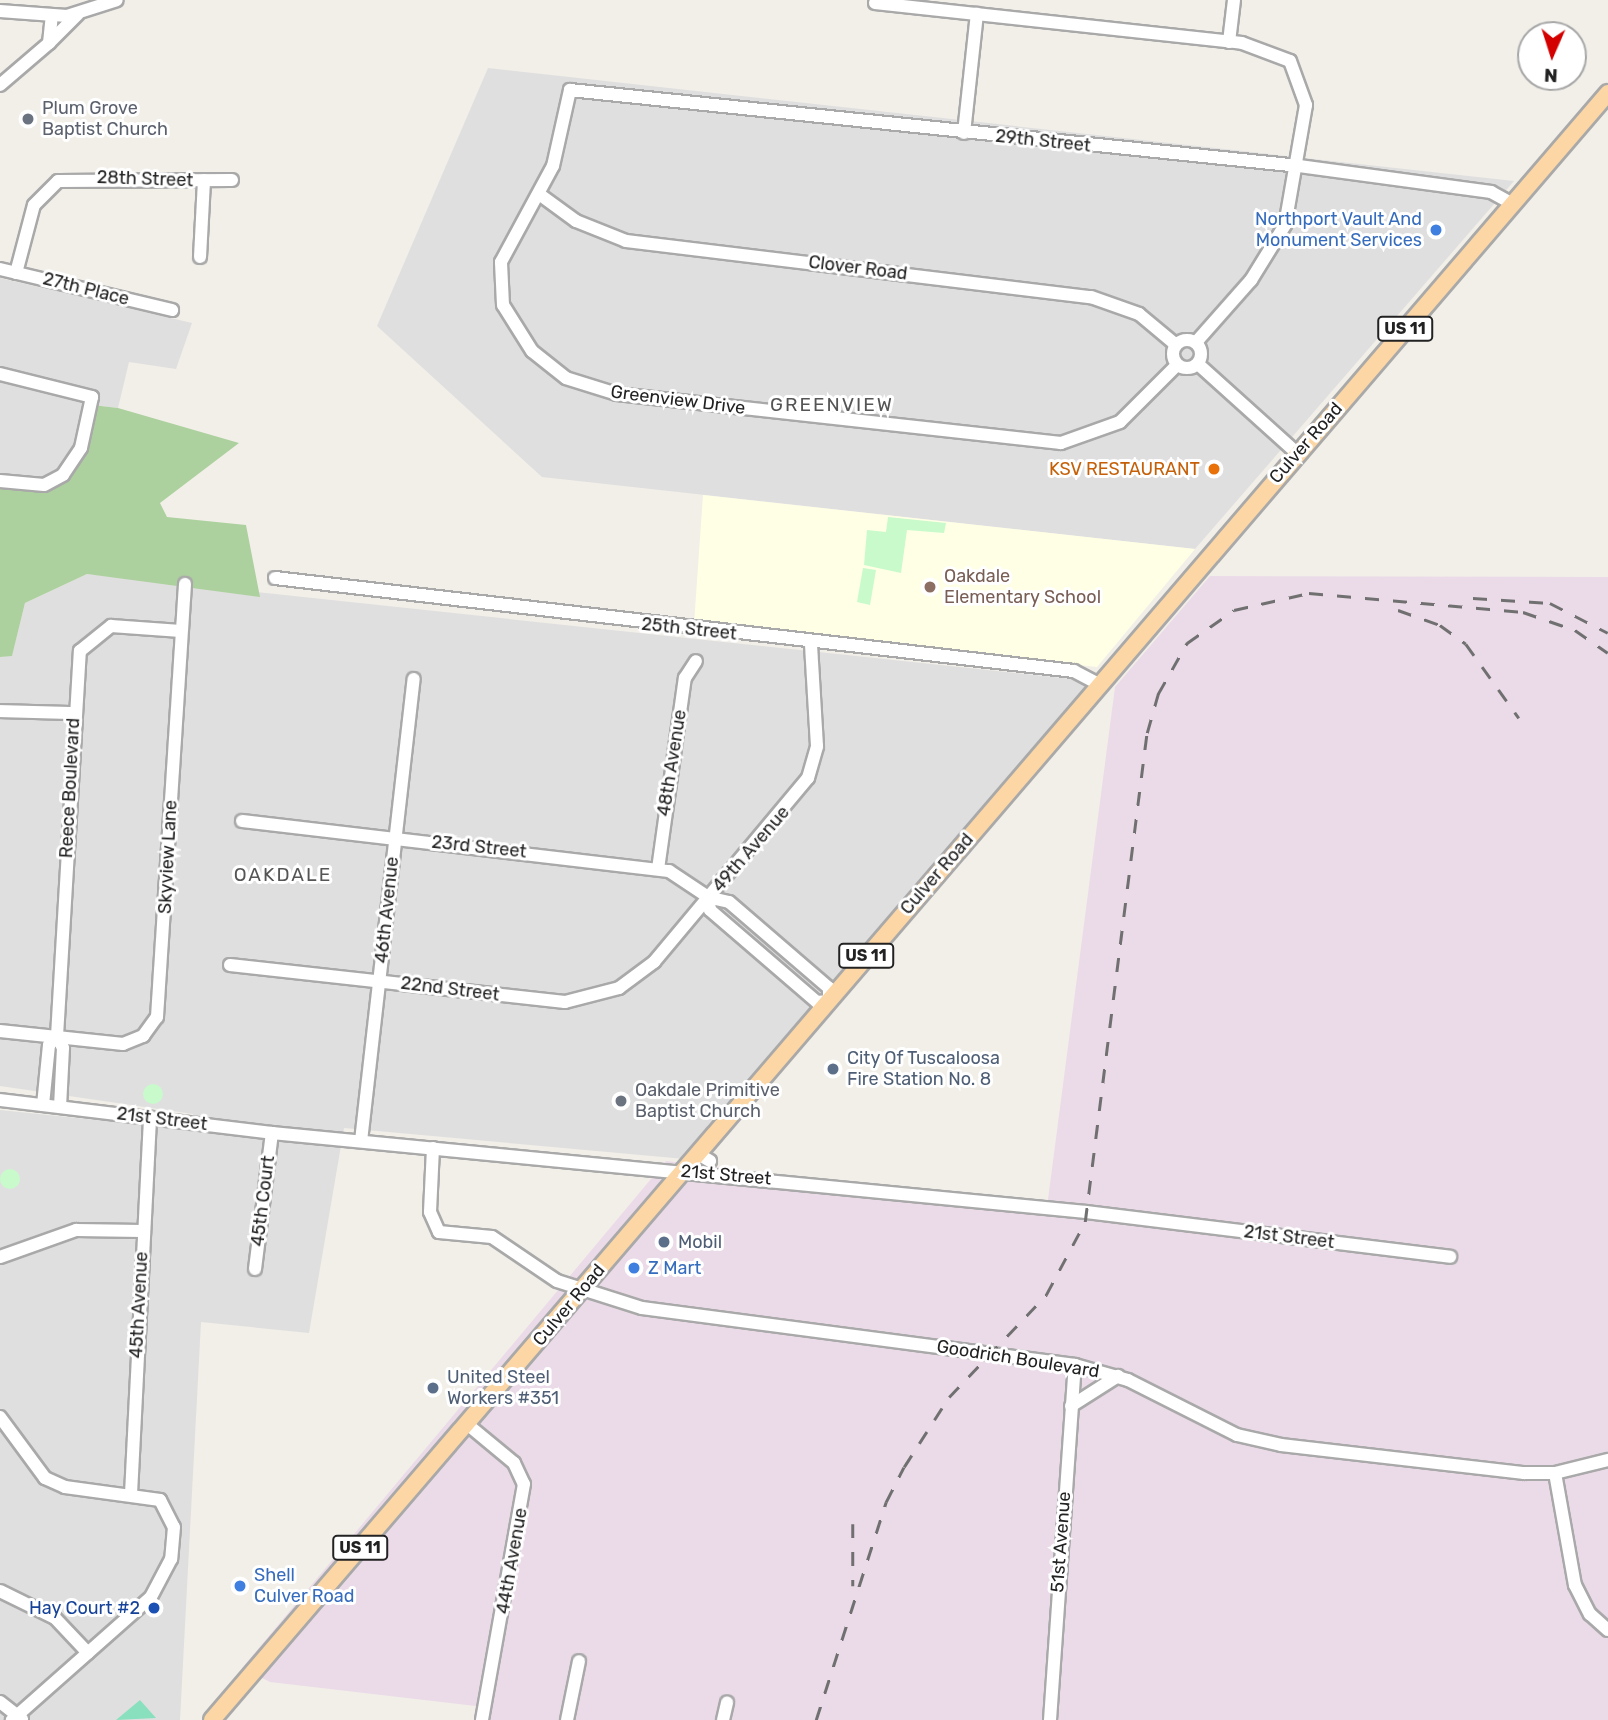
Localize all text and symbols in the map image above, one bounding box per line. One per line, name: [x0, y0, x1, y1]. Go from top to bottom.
north arrow: [1517, 21, 1587, 91]
text: N: [1544, 64, 1558, 87]
place label: Plum Grove Baptist Church: [42, 98, 168, 140]
marker: Plum Grove Baptist Church: [20, 111, 36, 127]
street label: 29th Street: [994, 125, 1092, 157]
street label: 28th Street: [96, 167, 194, 191]
place label: Northport Vault And Monument Services: [1254, 209, 1422, 252]
marker: Northport Vault And Monument Services: [1428, 222, 1444, 238]
street label: Clover Road: [807, 251, 909, 285]
street label: 27th Place: [41, 268, 131, 310]
road number: US 11: [1377, 316, 1433, 342]
street label: Greenview Drive: [609, 381, 747, 419]
district label: GREENVIEW: [771, 394, 893, 416]
street label: Culver Road: [1265, 398, 1347, 488]
place label: KSV RESTAURANT: [1048, 458, 1200, 480]
marker: KSV RESTAURANT: [1206, 461, 1222, 477]
place label: Oakdale Elementary School: [944, 566, 1102, 608]
marker: Oakdale Elementary School: [922, 579, 938, 595]
street label: 25th Street: [640, 613, 738, 645]
street label: 48th Avenue: [653, 708, 691, 818]
street label: Reece Boulevard: [56, 717, 84, 859]
street label: Skyview Lane: [154, 799, 182, 915]
street label: 49th Avenue: [708, 801, 794, 897]
street label: Culver Road: [896, 829, 978, 919]
street label: 23rd Street: [431, 831, 527, 863]
street label: 46th Avenue: [371, 855, 403, 965]
district label: OAKDALE: [235, 864, 331, 886]
road number: US 11: [838, 944, 894, 968]
street label: 22nd Street: [399, 972, 501, 1006]
place label: City Of Tuscaloosa Fire Station No. 8: [847, 1048, 1001, 1090]
marker: City Of Tuscaloosa Fire Station No. 8: [825, 1061, 841, 1077]
place label: Oakdale Primitive Baptist Church: [635, 1080, 780, 1122]
marker: Oakdale Primitive Baptist Church: [613, 1093, 629, 1109]
street label: 21st Street: [116, 1103, 208, 1135]
street label: 45th Court: [247, 1154, 279, 1248]
street label: 21st Street: [680, 1160, 772, 1190]
street label: 21st Street: [1243, 1221, 1335, 1253]
place label: Mobil: [678, 1231, 722, 1253]
marker: Mobil: [656, 1234, 672, 1250]
street label: 45th Avenue: [125, 1251, 153, 1359]
place label: Z Mart: [648, 1257, 701, 1279]
street label: Culver Road: [528, 1259, 610, 1351]
marker: Z Mart: [626, 1260, 642, 1276]
street label: Goodrich Boulevard: [935, 1335, 1101, 1383]
place label: United Steel Workers #351: [447, 1367, 559, 1410]
marker: United Steel Workers #351: [425, 1380, 441, 1396]
street label: 51st Avenue: [1047, 1490, 1075, 1594]
street label: 44th Avenue: [492, 1506, 532, 1616]
road number: US 11: [332, 1536, 388, 1560]
place label: Shell Culver Road: [254, 1565, 355, 1608]
marker: Shell Culver Road: [232, 1578, 248, 1594]
place label: Hay Court #2: [29, 1597, 140, 1619]
marker: Hay Court #2: [146, 1600, 162, 1616]

